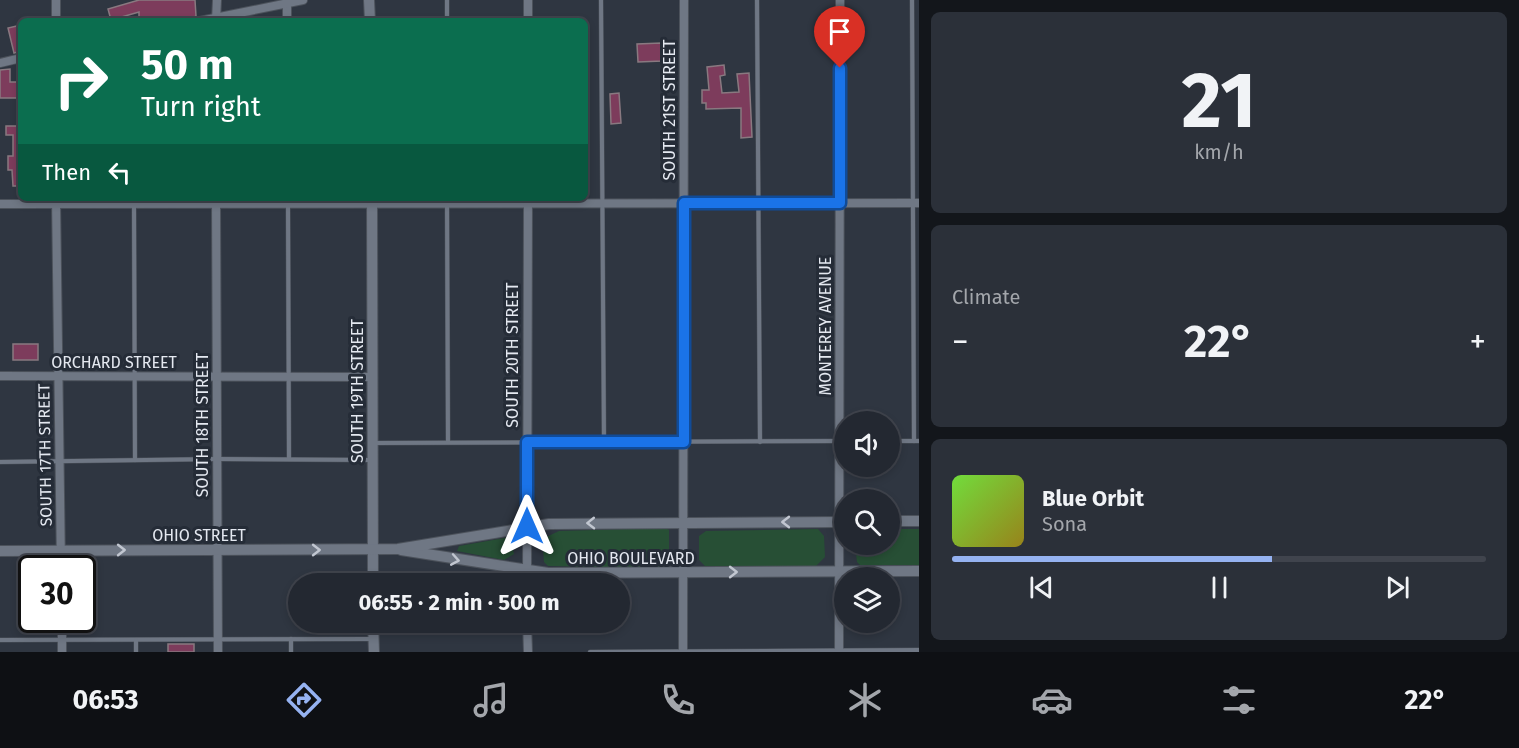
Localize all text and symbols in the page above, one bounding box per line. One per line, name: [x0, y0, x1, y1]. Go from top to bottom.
pin: [814, 6, 865, 68]
icon: arrive: [823, 15, 856, 48]
street label: SOUTH 21ST STREET: [660, 39, 679, 180]
text: 50 m: [141, 40, 234, 90]
icon: right: [42, 42, 120, 120]
text: 21: [1182, 54, 1256, 148]
text: Turn right: [141, 91, 261, 123]
text: km/h: [1194, 140, 1244, 164]
icon: left: [103, 156, 136, 189]
text: Then: [42, 159, 91, 186]
street label: MONTEREY AVENUE: [816, 257, 835, 395]
street label: SOUTH 20TH STREET: [503, 282, 522, 428]
text: Climate: [952, 285, 1020, 309]
text: 22°: [1184, 315, 1254, 369]
street label: SOUTH 19TH STREET: [348, 318, 367, 463]
text: −: [952, 322, 969, 362]
text: +: [1470, 322, 1486, 362]
street label: SOUTH 18TH STREET: [193, 352, 212, 497]
street label: ORCHARD STREET: [51, 353, 177, 372]
street label: SOUTH 17TH STREET: [34, 383, 56, 527]
map controls: [834, 411, 900, 633]
button: sound: [834, 411, 900, 477]
text: Blue Orbit: [1042, 485, 1144, 512]
button: search: [834, 489, 900, 555]
position arrow: [495, 494, 559, 558]
text: Sona: [1042, 512, 1087, 536]
one-way arrow: [782, 516, 791, 528]
one-way arrow: [587, 517, 596, 529]
street label: OHIO STREET: [152, 526, 247, 545]
one-way arrow: [117, 544, 126, 556]
one-way arrow: [312, 544, 321, 556]
street label: OHIO BOULEVARD: [567, 549, 695, 568]
one-way arrow: [450, 553, 460, 566]
speed limit sign: 30: [18, 555, 96, 633]
one-way arrow: [729, 566, 738, 578]
button: layers: [834, 567, 900, 633]
icon: previous: [1025, 571, 1058, 604]
icon: pause: [1203, 571, 1236, 604]
icon: next: [1381, 571, 1414, 604]
text: 06:55 · 2 min · 500 m: [358, 589, 560, 616]
icon: directions: [283, 679, 325, 721]
icon: music: [470, 679, 512, 721]
icon: phone: [657, 679, 699, 721]
icon: climate: [844, 679, 886, 721]
icon: car: [1031, 679, 1073, 721]
icon: filters: [1218, 679, 1260, 721]
text: 06:53: [72, 684, 138, 716]
text: 22°: [1405, 684, 1447, 716]

